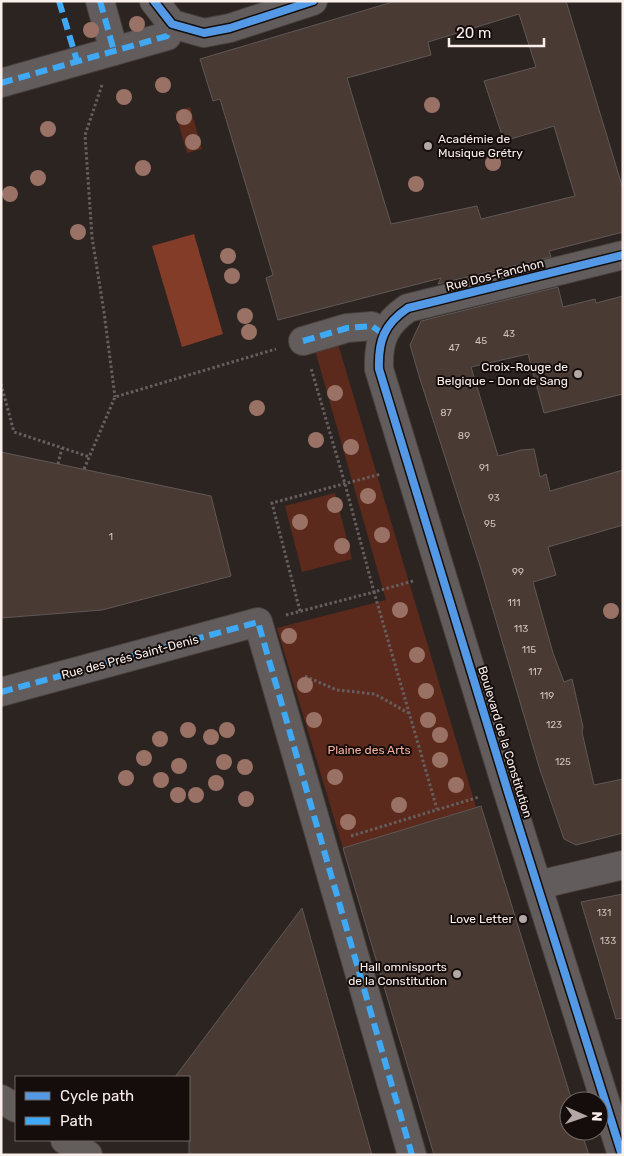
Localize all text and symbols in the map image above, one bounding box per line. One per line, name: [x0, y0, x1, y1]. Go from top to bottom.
scale bar: [449, 15, 544, 47]
text: 20 m: [456, 24, 491, 42]
place label: Académie de Musique Grétry: [438, 132, 523, 160]
marker: Académie de Musique Grétry: [422, 140, 434, 152]
street label: Rue Dos-Fanchon: [445, 256, 545, 294]
house number: 43: [503, 328, 515, 340]
house number: 45: [475, 335, 487, 347]
house number: 47: [448, 342, 460, 354]
place label: Croix-Rouge de Belgique - Don de Sang: [437, 360, 568, 388]
marker: Croix-Rouge de Belgique - Don de Sang: [572, 368, 584, 380]
house number: 87: [440, 407, 452, 419]
house number: 89: [458, 430, 470, 442]
house number: 91: [479, 462, 489, 474]
house number: 93: [488, 492, 500, 504]
house number: 95: [484, 518, 496, 530]
house number: 1: [109, 531, 113, 543]
house number: 99: [512, 566, 524, 578]
house number: 111: [508, 597, 520, 609]
house number: 113: [514, 623, 528, 635]
street label: Rue des Prés Saint-Denis: [60, 632, 200, 682]
house number: 115: [522, 644, 536, 656]
street label: Boulevard de la Constitution: [475, 664, 535, 820]
house number: 117: [528, 666, 542, 678]
house number: 119: [540, 690, 554, 702]
house number: 123: [546, 719, 562, 731]
park label: Plaine des Arts: [327, 743, 411, 757]
house number: 125: [555, 756, 571, 768]
house number: 131: [597, 907, 611, 919]
place label: Love Letter: [450, 912, 513, 926]
marker: Love Letter: [517, 913, 529, 925]
house number: 133: [600, 935, 616, 947]
place label: Hall omnisports de la Constitution: [348, 960, 447, 988]
marker: Hall omnisports de la Constitution: [451, 968, 463, 980]
legend: [15, 1076, 190, 1141]
text: Cycle path: [60, 1087, 134, 1105]
north arrow: [559, 1091, 609, 1141]
text: N: [588, 1111, 605, 1122]
text: Path: [60, 1112, 93, 1130]

